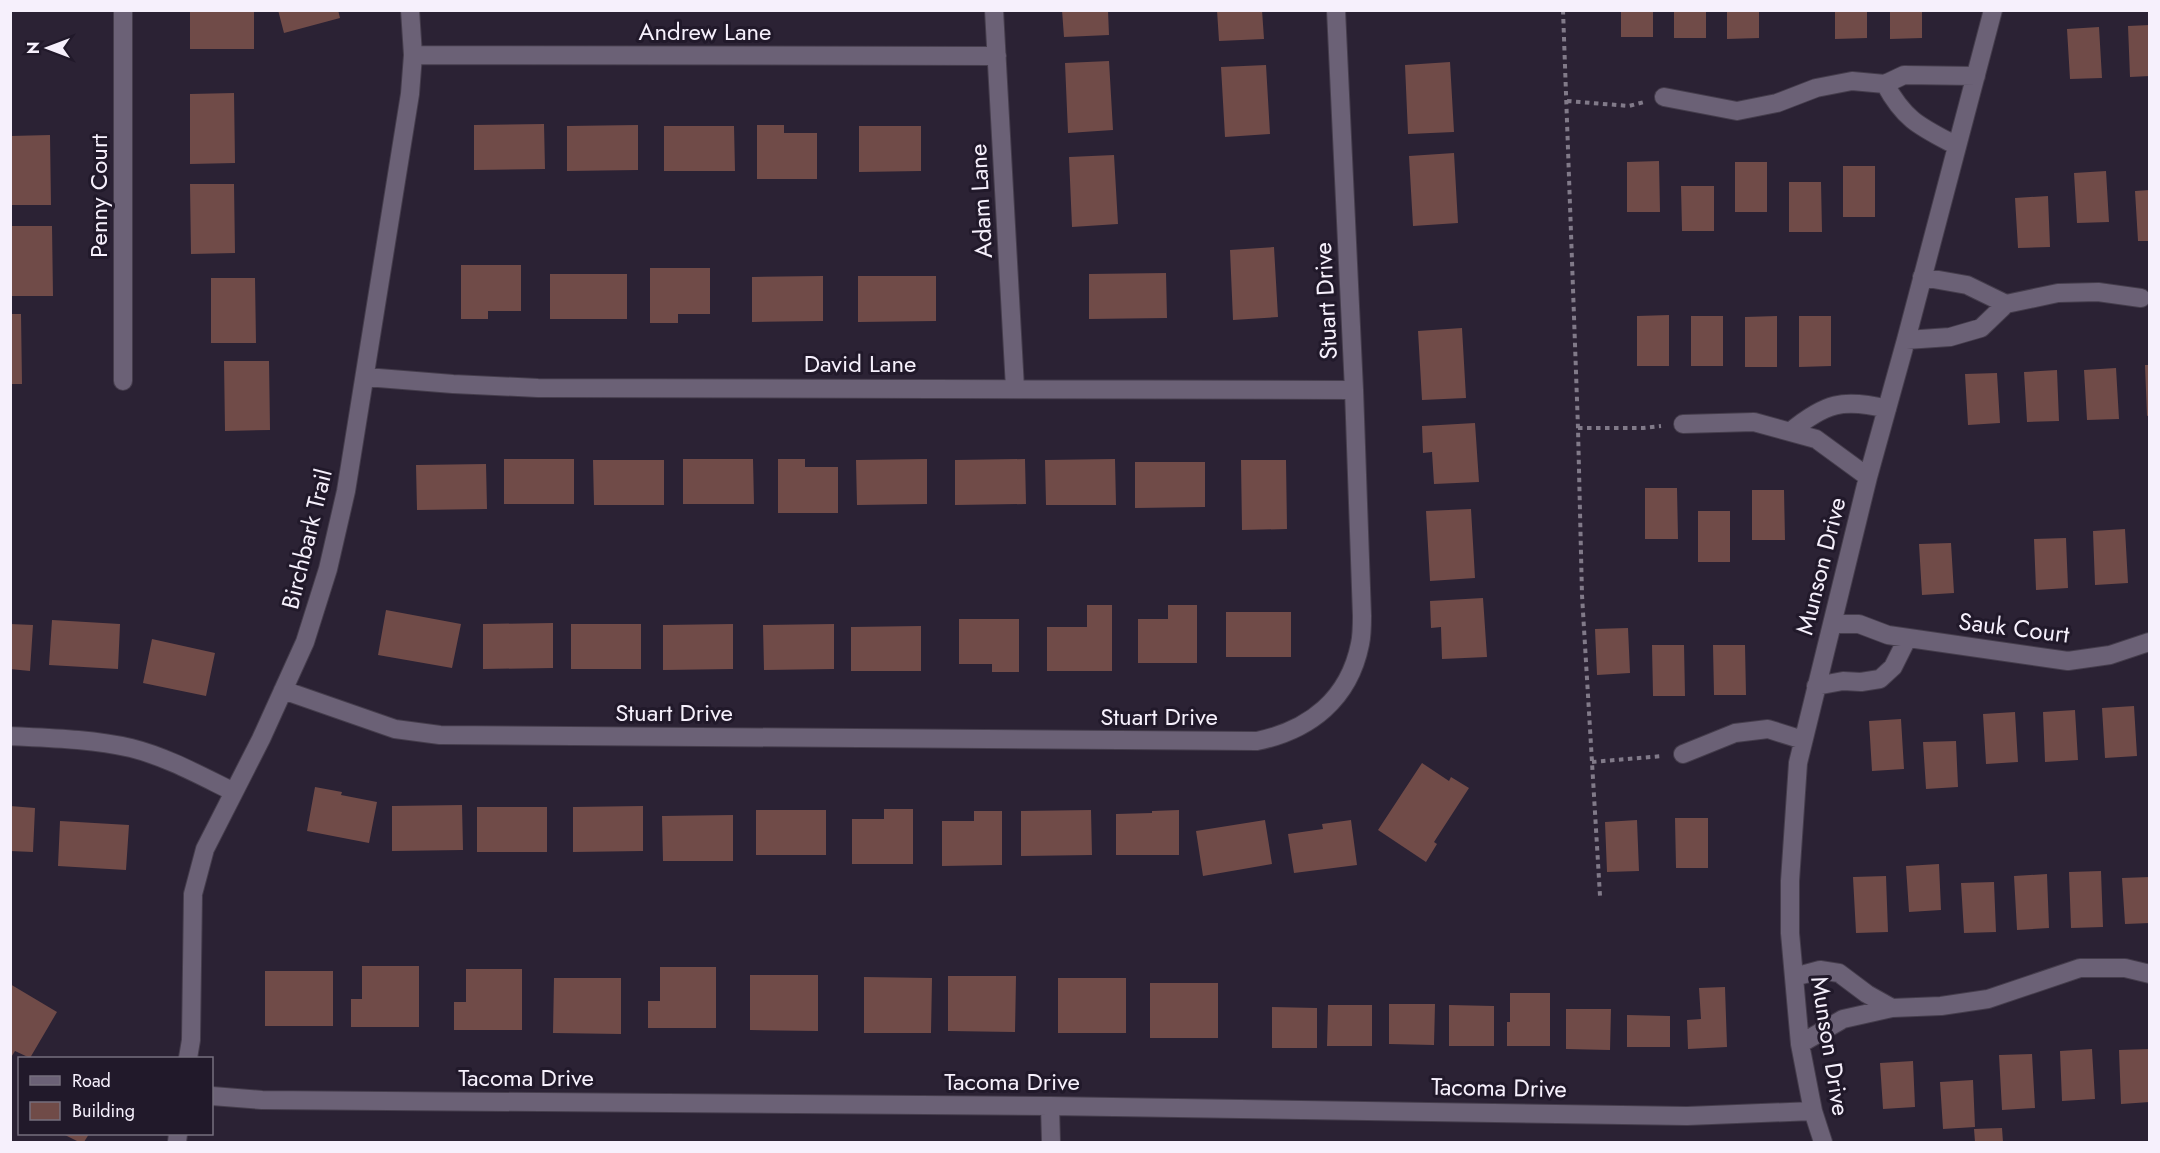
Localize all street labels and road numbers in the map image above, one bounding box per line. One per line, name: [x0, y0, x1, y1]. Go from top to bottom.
street label: Andrew Lane: [639, 14, 771, 49]
street label: Penny Court: [81, 134, 116, 258]
street label: Adam Lane: [960, 143, 1001, 259]
street label: Stuart Drive: [1305, 241, 1346, 361]
street label: David Lane: [804, 346, 916, 381]
street label: Birchbark Trail: [272, 465, 341, 613]
street label: Munson Drive: [1787, 493, 1854, 638]
street label: Sauk Court: [1957, 603, 2072, 652]
street label: Stuart Drive: [615, 695, 733, 730]
street label: Stuart Drive: [1100, 699, 1218, 734]
street label: Munson Drive: [1802, 974, 1859, 1118]
street label: Tacoma Drive: [458, 1060, 594, 1095]
street label: Tacoma Drive: [944, 1064, 1080, 1099]
street label: Tacoma Drive: [1431, 1069, 1567, 1106]

